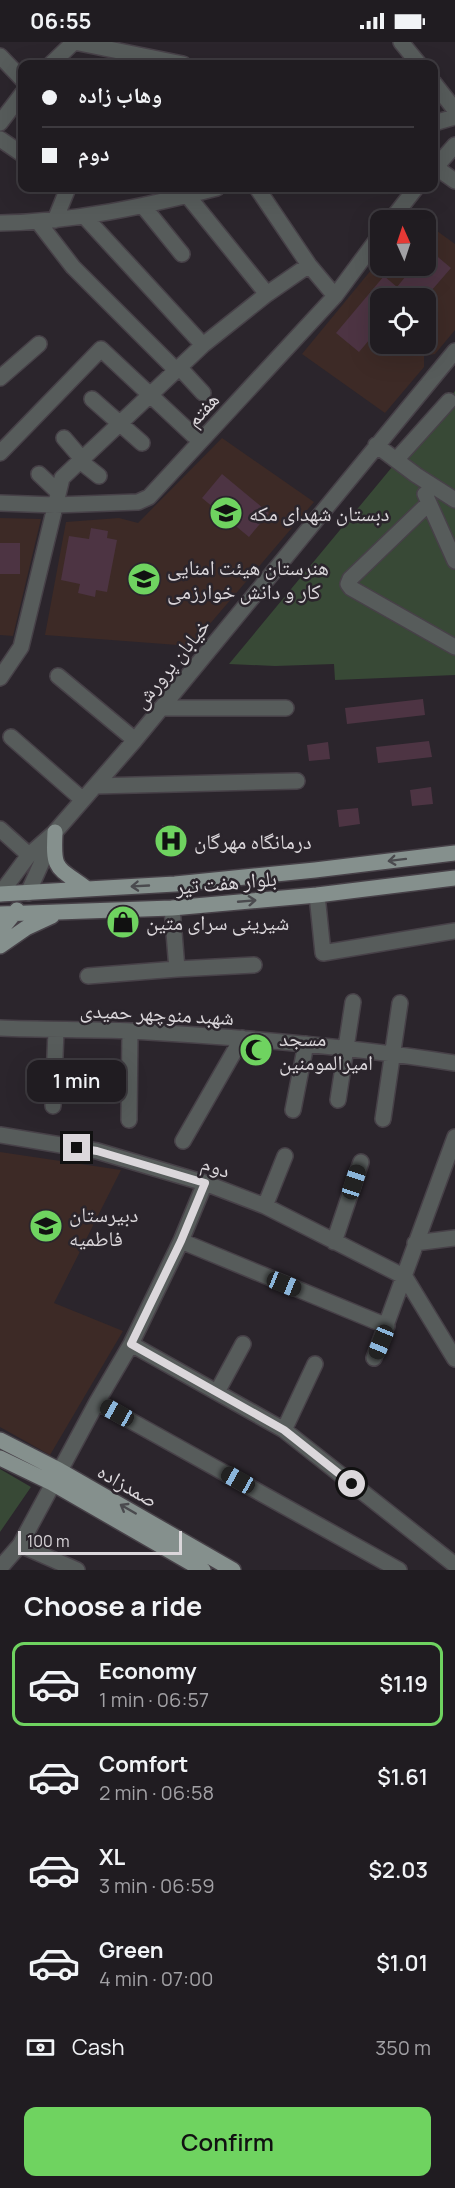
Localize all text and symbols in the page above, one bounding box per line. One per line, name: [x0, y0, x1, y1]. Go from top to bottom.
text: 06:55: [30, 6, 91, 36]
text: وهاب زاده: [78, 80, 162, 110]
text: دوم: [78, 138, 110, 168]
north arrow: [370, 210, 436, 276]
map controls: [370, 210, 436, 354]
button: locate: [370, 288, 436, 354]
street label: هفتم: [179, 386, 226, 433]
school or university icon: دبستان شهدای مکه: [208, 495, 244, 531]
place label: دبستان شهدای مکه: [249, 499, 389, 527]
place label: هنرستان هیئت امنایی کار و دانش خوارزمی: [167, 553, 329, 605]
school or university icon: هنرستان هیئت امنایی کار و دانش خوارزمی: [126, 561, 162, 597]
street label: خیابان پرورش: [126, 612, 216, 714]
hospital icon: درمانگاه مهرگان: [153, 823, 189, 859]
place label: درمانگاه مهرگان: [194, 827, 312, 855]
one-way arrow: [388, 855, 407, 866]
street label: بلوار هفت تیر: [173, 864, 278, 900]
one-way arrow: [131, 880, 151, 891]
one-way arrow: [237, 895, 256, 906]
shop icon: شیرینی سرای متین: [105, 904, 141, 940]
place label: شیرینی سرای متین: [146, 908, 289, 936]
street label: شهبد منوچهر حمیدی: [79, 995, 235, 1031]
place label: مسجد امیرالمومنین: [279, 1024, 373, 1076]
mosque icon: مسجد امیرالمومنین: [238, 1032, 274, 1068]
callout: 1 min: [28, 1061, 127, 1103]
text: 1 min: [53, 1067, 100, 1094]
route end: [63, 1134, 90, 1161]
street label: دوم: [198, 1148, 234, 1185]
car: [340, 1162, 368, 1202]
place label: دبیرستان فاطمیه: [69, 1200, 139, 1252]
school or university icon: دبیرستان فاطمیه: [28, 1208, 64, 1244]
car: [264, 1269, 304, 1299]
car: [366, 1322, 396, 1362]
car: [97, 1396, 137, 1430]
street label: صمدزاده: [93, 1457, 163, 1513]
car: [218, 1463, 258, 1497]
route start: [338, 1470, 365, 1497]
one-way arrow: [119, 1503, 136, 1515]
scale bar: [18, 1528, 182, 1556]
text: 100 m: [27, 1530, 70, 1552]
text: Choose a ride: [24, 1587, 202, 1624]
text: Economy: [99, 1656, 197, 1686]
icon: car: [27, 1657, 81, 1711]
text: $1.19: [379, 1669, 428, 1699]
text: 1 min · 06:57: [99, 1686, 209, 1713]
text: Comfort: [99, 1749, 188, 1779]
icon: car: [27, 1750, 81, 1804]
text: $1.61: [377, 1762, 428, 1792]
text: 2 min · 06:58: [99, 1779, 214, 1806]
text: XL: [99, 1842, 125, 1872]
icon: car: [27, 1843, 81, 1897]
text: $2.03: [369, 1855, 428, 1885]
text: 3 min · 06:59: [99, 1872, 215, 1899]
text: Green: [99, 1935, 164, 1965]
icon: car: [27, 1936, 81, 1990]
text: $1.01: [376, 1948, 428, 1978]
text: 4 min · 07:00: [99, 1965, 213, 1992]
icon: cash: [24, 2031, 57, 2064]
text: Cash: [72, 2032, 125, 2062]
text: 350 m: [375, 2034, 431, 2061]
button: Confirm: [24, 2107, 431, 2176]

